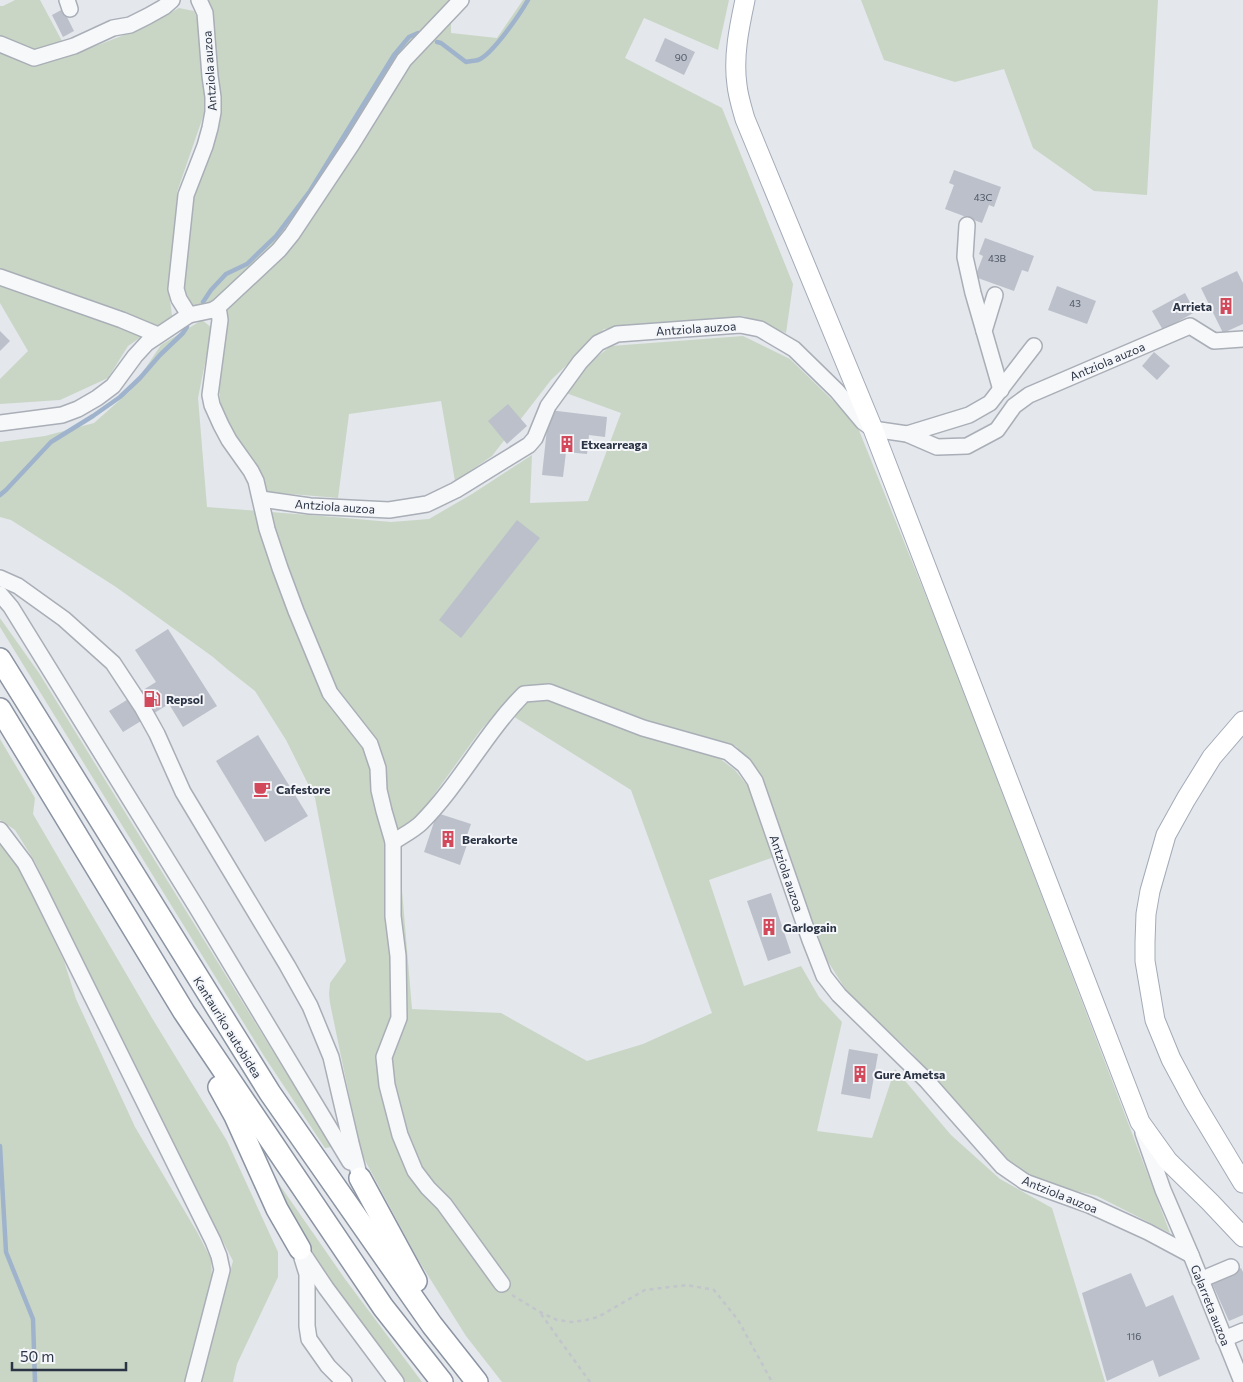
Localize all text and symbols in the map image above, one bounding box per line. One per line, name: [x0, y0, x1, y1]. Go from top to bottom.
street label: Antziola auzoa: [199, 30, 219, 112]
house number: 90: [675, 51, 687, 63]
house number: 43C: [974, 191, 992, 203]
house number: 43B: [988, 252, 1007, 264]
building icon: Arrieta: [1216, 296, 1236, 316]
house number: 43: [1069, 297, 1081, 309]
place label: Arrieta: [1172, 299, 1212, 313]
street label: Antziola auzoa: [655, 318, 737, 338]
street label: Antziola auzoa: [1067, 339, 1147, 383]
building icon: Etxearreaga: [557, 434, 577, 454]
place label: Etxearreaga: [581, 437, 648, 451]
street label: Antziola auzoa: [294, 496, 376, 516]
fuel station icon: Repsol: [142, 689, 162, 709]
place label: Repsol: [166, 692, 203, 706]
cafe icon: Cafestore: [252, 779, 272, 799]
place label: Cafestore: [276, 782, 330, 796]
building icon: Berakorte: [438, 829, 458, 849]
place label: Berakorte: [462, 832, 517, 846]
street label: Antziola auzoa: [767, 833, 807, 913]
building icon: Garlogain: [759, 917, 779, 937]
place label: Garlogain: [783, 920, 837, 934]
street label: Kantauriko autobidea: [191, 974, 265, 1080]
building icon: Gure Ametsa: [850, 1064, 870, 1084]
place label: Gure Ametsa: [874, 1067, 945, 1081]
street label: Antziola auzoa: [1020, 1172, 1100, 1216]
street label: Galarreta auzoa: [1188, 1263, 1234, 1347]
house number: 116: [1127, 1330, 1141, 1342]
scale bar: [12, 1340, 126, 1372]
text: 50 m: [20, 1347, 54, 1365]

